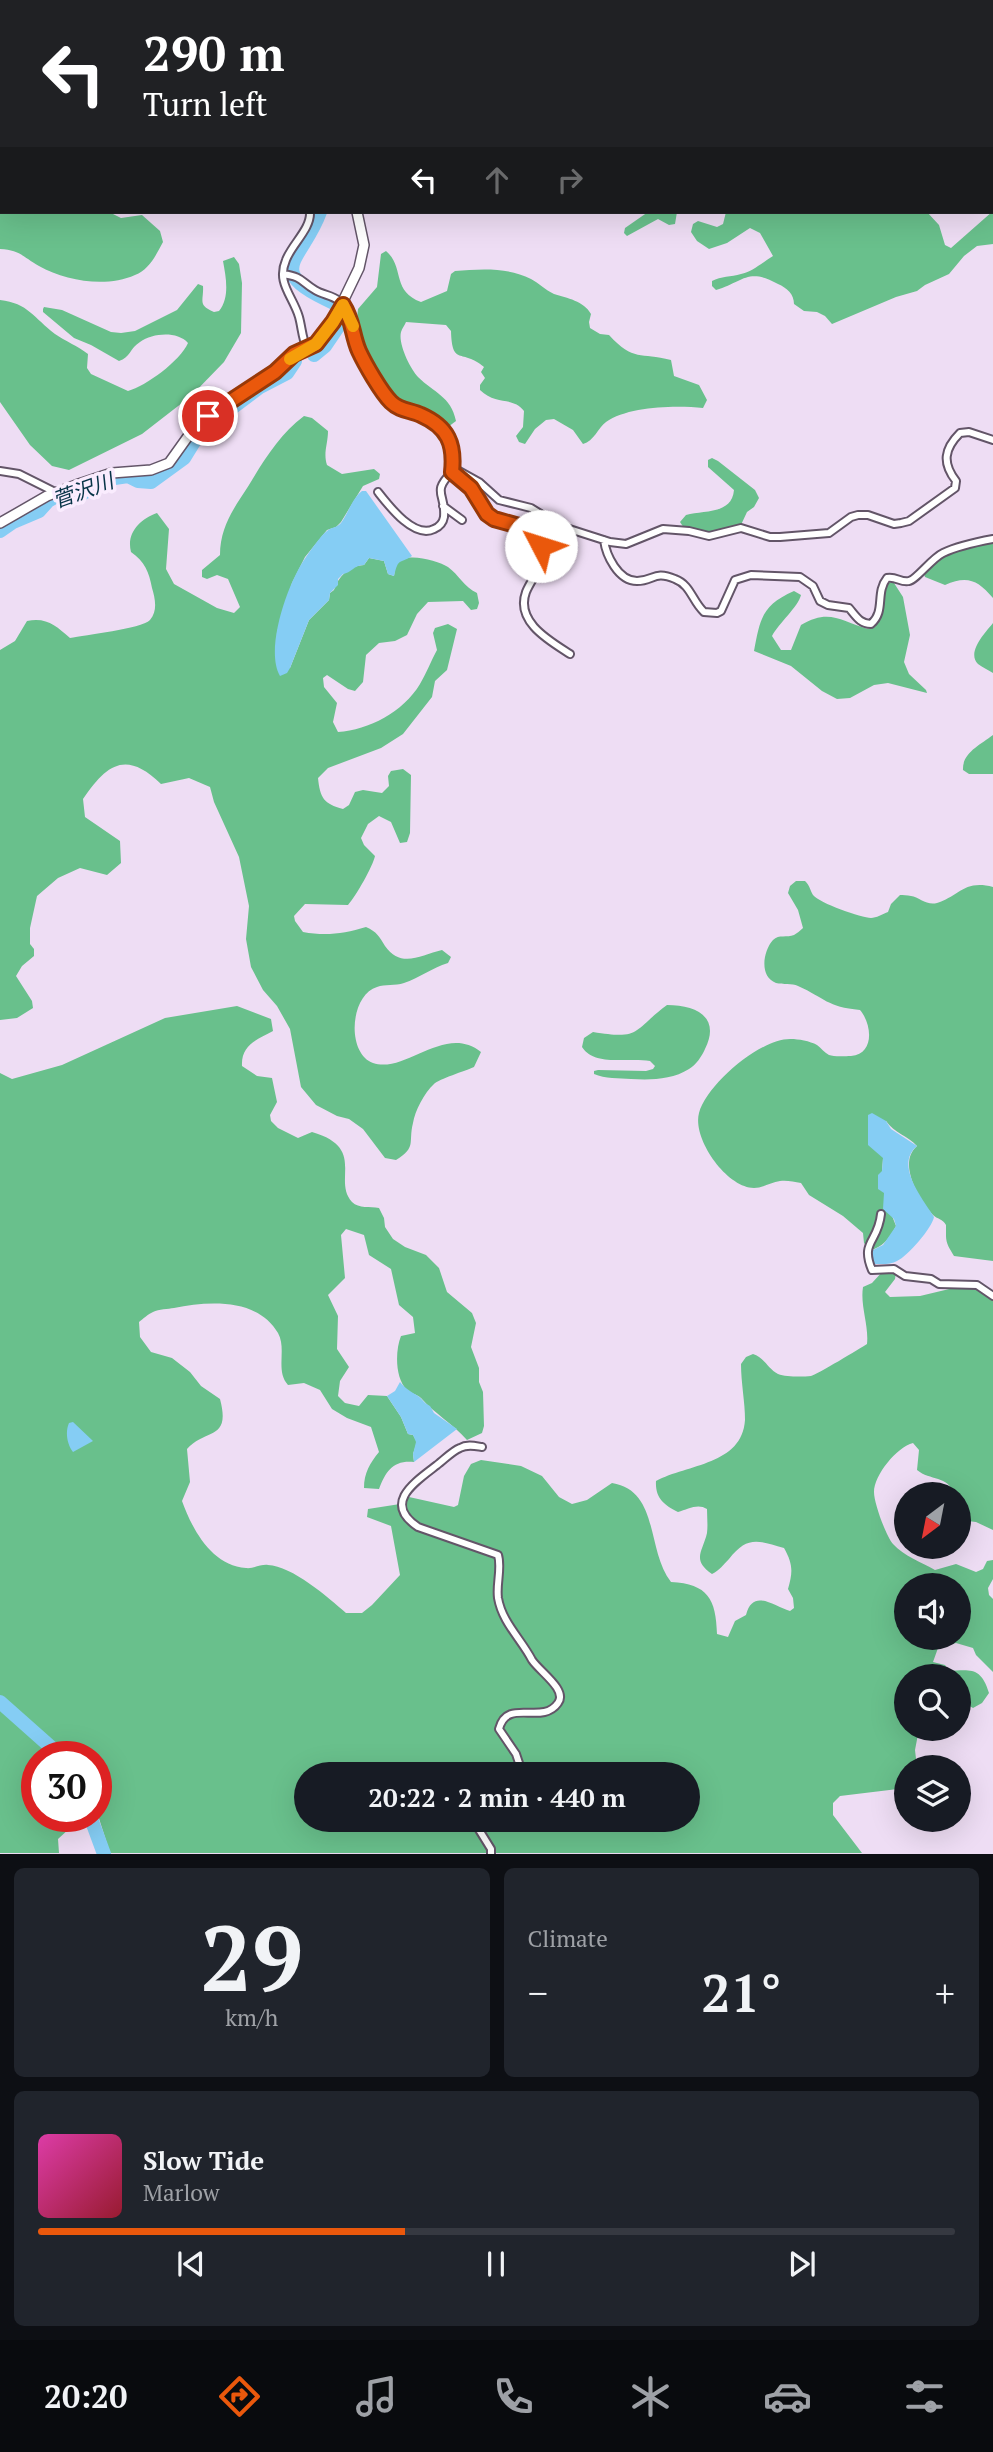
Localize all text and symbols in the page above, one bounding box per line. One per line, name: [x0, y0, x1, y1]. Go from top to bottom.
text: 290 m: [143, 20, 285, 85]
icon: left: [28, 28, 119, 119]
text: Turn left: [143, 83, 267, 125]
icon: left: [405, 161, 443, 199]
icon: ahead: [478, 161, 516, 199]
icon: right: [551, 161, 589, 199]
pin: [178, 386, 238, 446]
icon: arrive: [189, 397, 227, 435]
water label: 菅沢川: [48, 465, 119, 514]
position arrow: [504, 509, 578, 583]
north arrow: [894, 1482, 971, 1559]
map controls: [894, 1482, 971, 1832]
button: sound: [894, 1573, 971, 1650]
button: search: [894, 1664, 971, 1741]
speed limit sign: 30: [21, 1741, 112, 1832]
button: layers: [894, 1755, 971, 1832]
text: 20:22 · 2 min · 440 m: [368, 1780, 626, 1814]
text: 29: [200, 1896, 303, 2017]
text: Climate: [528, 1923, 608, 1954]
text: 21°: [701, 1958, 781, 2027]
text: −: [528, 1968, 548, 2018]
text: +: [935, 1968, 955, 2018]
text: km/h: [225, 2002, 278, 2033]
text: Slow Tide: [143, 2143, 264, 2177]
text: Marlow: [143, 2177, 220, 2208]
icon: previous: [172, 2245, 210, 2283]
icon: pause: [477, 2245, 515, 2283]
icon: next: [783, 2245, 821, 2283]
icon: directions: [215, 2372, 264, 2421]
icon: music: [352, 2372, 401, 2421]
icon: phone: [489, 2372, 538, 2421]
icon: climate: [626, 2372, 675, 2421]
icon: car: [763, 2372, 812, 2421]
icon: filters: [900, 2372, 949, 2421]
text: 20:20: [44, 2375, 127, 2417]

